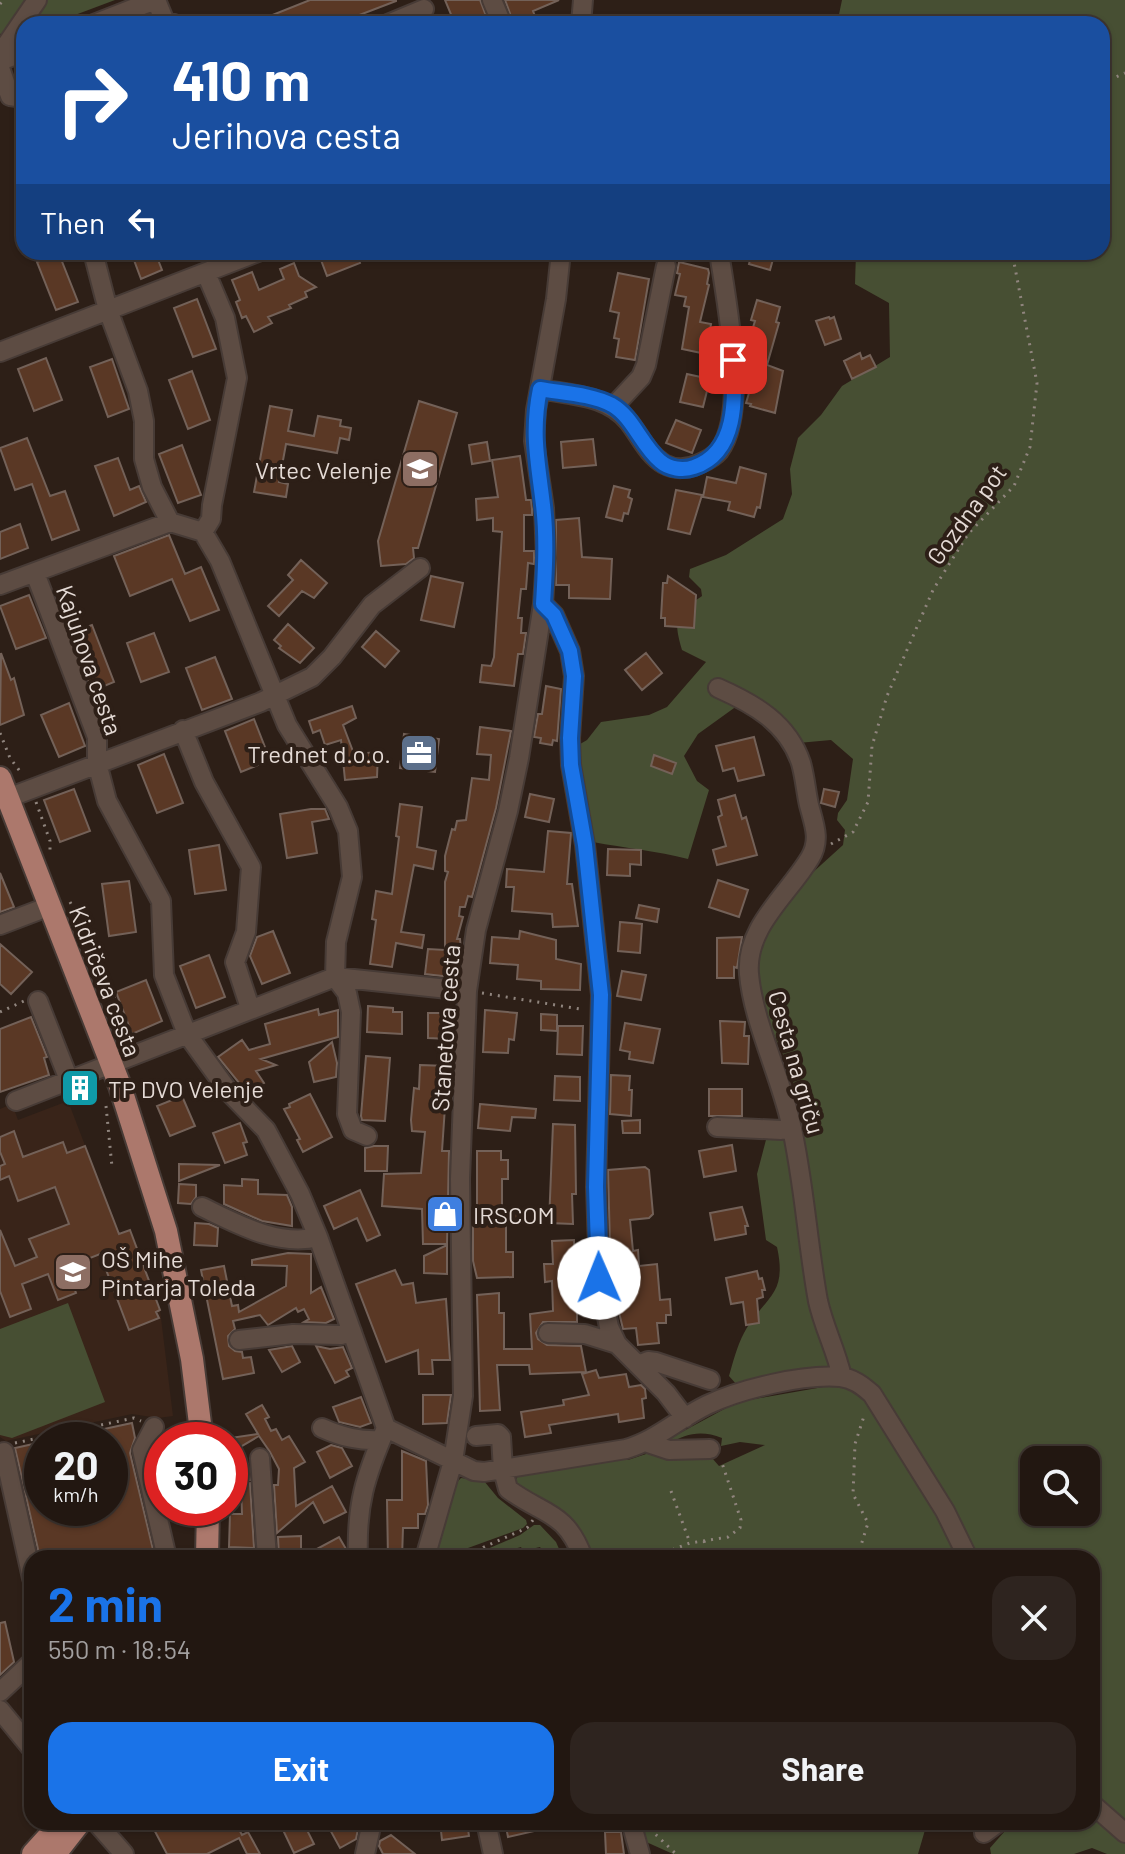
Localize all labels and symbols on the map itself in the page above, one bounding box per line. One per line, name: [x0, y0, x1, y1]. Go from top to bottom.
pin: [699, 326, 767, 394]
school or university icon: Vrtec Velenje: [399, 448, 441, 490]
place label: Vrtec Velenje: [255, 455, 392, 484]
street label: Gozdna pot: [920, 458, 1012, 570]
street label: Kajuhova cesta: [51, 581, 129, 739]
office icon: Trednet d.o.o.: [398, 732, 440, 774]
place label: Trednet d.o.o.: [247, 739, 391, 768]
street label: Kidričeva cesta: [64, 901, 148, 1061]
street label: Stanetova cesta: [425, 944, 465, 1112]
street label: Cesta na griču: [763, 987, 831, 1137]
building icon: TP DVO Velenje: [59, 1067, 101, 1109]
place label: TP DVO Velenje: [108, 1074, 264, 1103]
shop icon: IRSCOM: [424, 1193, 466, 1235]
place label: IRSCOM: [473, 1200, 555, 1229]
position arrow: [557, 1236, 641, 1320]
place label: OŠ Mihe Pintarja Toleda: [101, 1244, 256, 1301]
school or university icon: OŠ Mihe Pintarja Toleda: [52, 1251, 94, 1293]
speed limit sign: 30: [144, 1422, 248, 1526]

